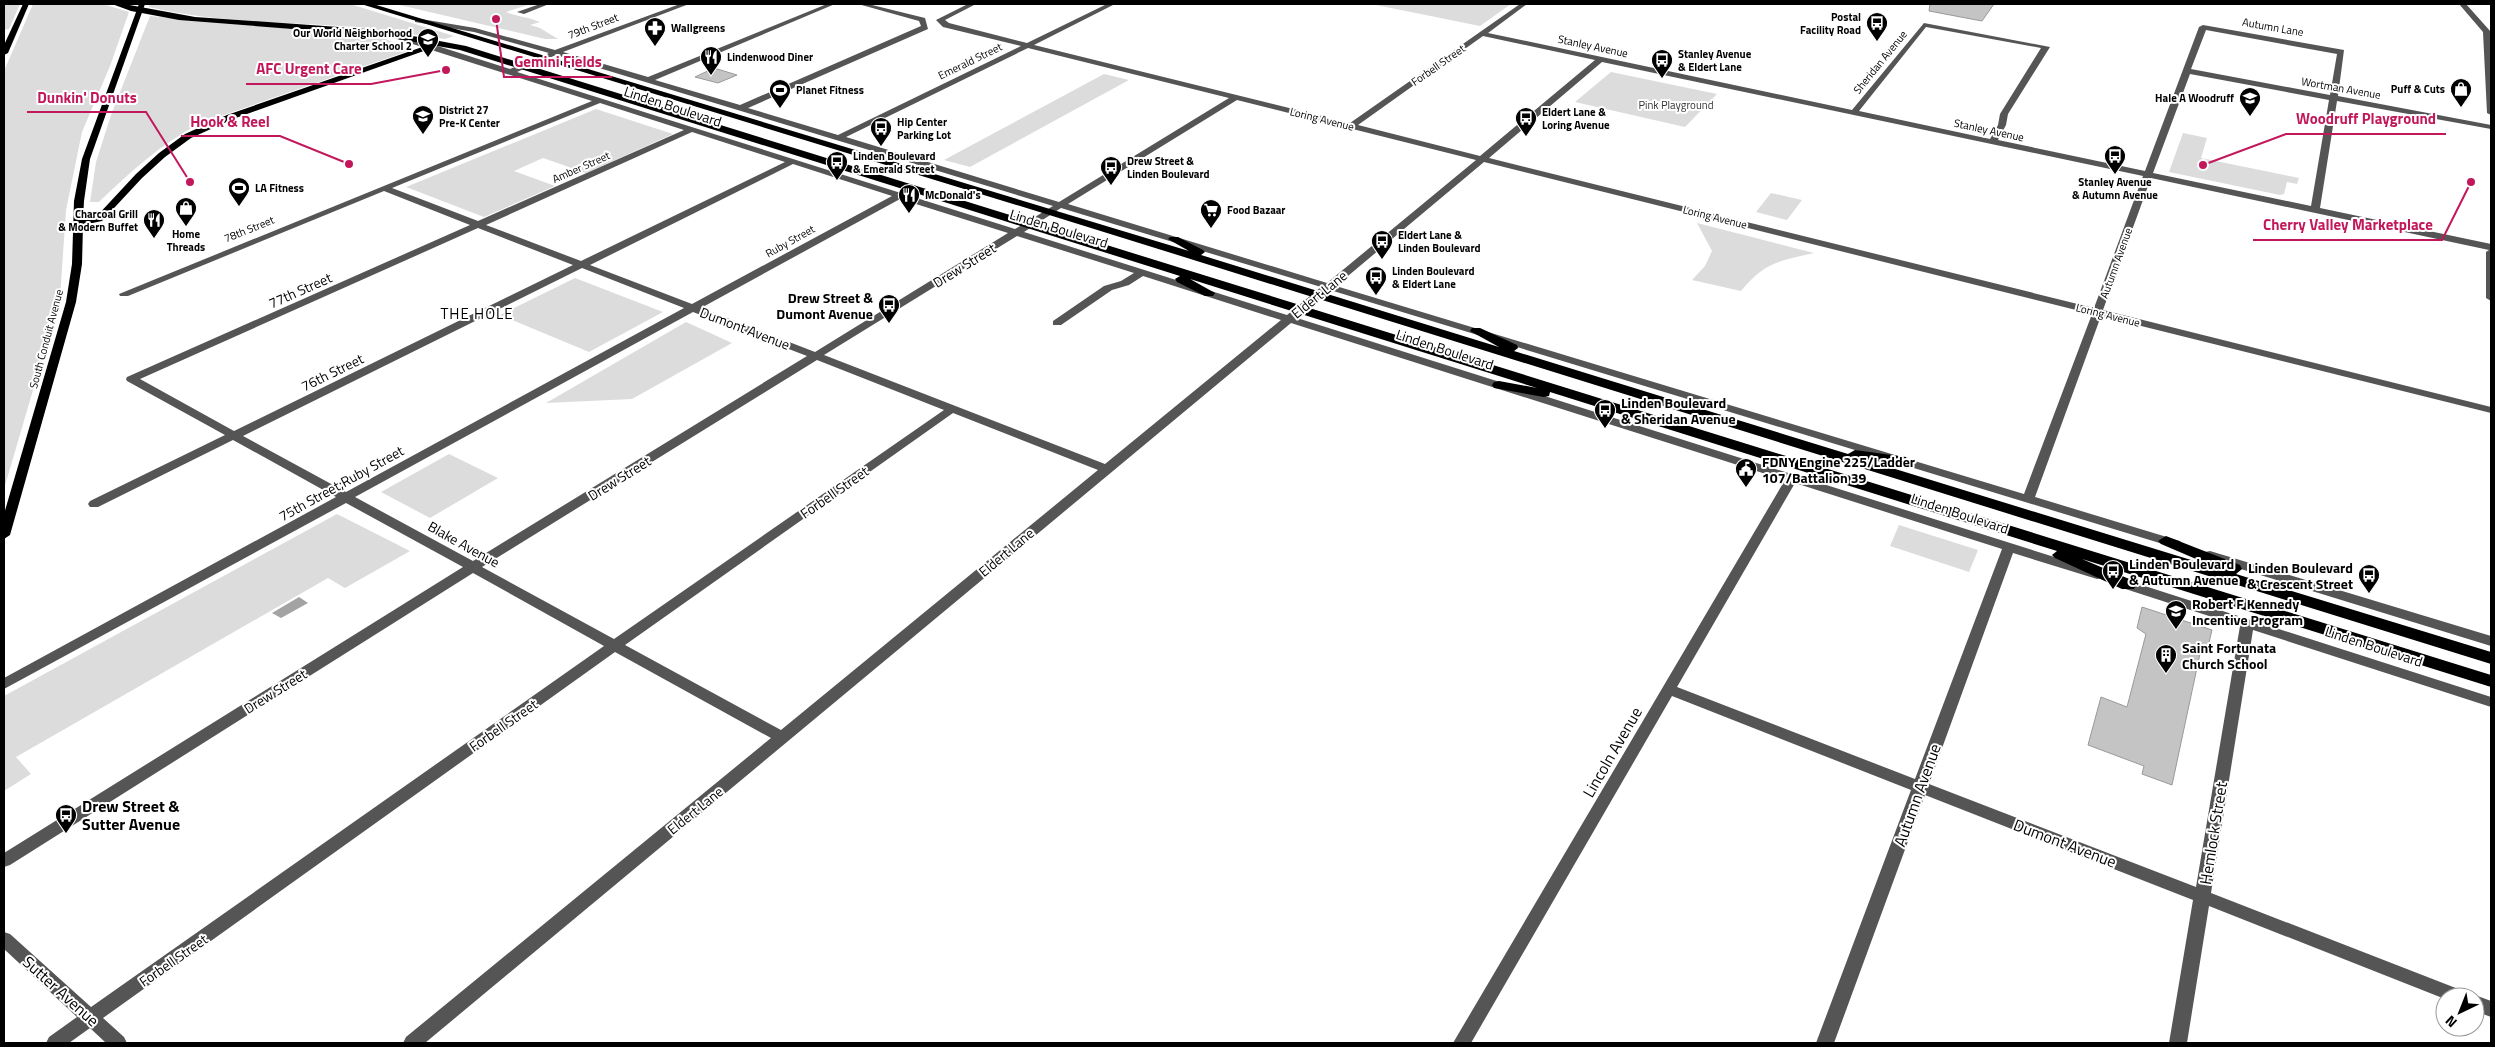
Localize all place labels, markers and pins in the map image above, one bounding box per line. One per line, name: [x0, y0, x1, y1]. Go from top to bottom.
place label: Postal Facility Road: [1800, 9, 1861, 38]
bus stop icon: Postal Facility Road: [1865, 11, 1889, 42]
pharmacy icon: Wallgreens: [643, 16, 667, 47]
place label: Wallgreens: [671, 20, 725, 36]
place label: Our World Neighborhood Charter School 2: [293, 25, 412, 54]
school or university icon: Our World Neighborhood Charter School 2: [416, 27, 440, 58]
restaurant icon: Lindenwood Diner: [699, 45, 723, 76]
place label: Stanley Avenue & Eldert Lane: [1678, 46, 1752, 75]
callout: Gemini Fields: [504, 47, 612, 77]
bus stop icon: Stanley Avenue & Eldert Lane: [1650, 48, 1674, 79]
place label: Lindenwood Diner: [727, 49, 813, 65]
callout: AFC Urgent Care: [246, 54, 371, 84]
shop icon: Puff & Cuts: [2449, 77, 2473, 108]
sports icon: Planet Fitness: [768, 78, 792, 109]
place label: Puff & Cuts: [2391, 81, 2445, 97]
callout: Dunkin' Donuts: [27, 82, 146, 112]
place label: Planet Fitness: [796, 82, 864, 98]
school or university icon: Hale A Woodruff: [2238, 86, 2262, 117]
place label: Hale A Woodruff: [2155, 90, 2234, 106]
place label: District 27 Pre-K Center: [439, 102, 500, 131]
school or university icon: District 27 Pre-K Center: [411, 104, 435, 135]
place label: Eldert Lane & Loring Avenue: [1542, 104, 1610, 133]
callout: Woodruff Playground: [2286, 104, 2446, 134]
callout: Hook & Reel: [181, 106, 280, 136]
bus stop icon: Eldert Lane & Loring Avenue: [1514, 106, 1538, 137]
place label: Hip Center Parking Lot: [897, 114, 951, 143]
bus stop icon: Hip Center Parking Lot: [869, 116, 893, 147]
bus stop icon: Stanley Avenue & Autumn Avenue: [2103, 144, 2127, 175]
place label: Linden Boulevard & Emerald Street: [853, 148, 936, 177]
bus stop icon: Linden Boulevard & Emerald Street: [825, 150, 849, 181]
place label: Drew Street & Linden Boulevard: [1127, 153, 1210, 182]
bus stop icon: Drew Street & Linden Boulevard: [1099, 155, 1123, 186]
place label: Stanley Avenue & Autumn Avenue: [2072, 174, 2158, 203]
sports icon: LA Fitness: [227, 176, 251, 207]
place label: LA Fitness: [255, 180, 304, 196]
restaurant icon: McDonald's: [897, 183, 921, 214]
place label: McDonald's: [925, 187, 981, 203]
shop icon: Home Threads: [174, 196, 198, 227]
supermarket icon: Food Bazaar: [1199, 198, 1223, 229]
place label: Food Bazaar: [1227, 202, 1285, 218]
place label: Charcoal Grill & Modern Buffet: [58, 206, 138, 235]
restaurant icon: Charcoal Grill & Modern Buffet: [142, 208, 166, 239]
callout: Cherry Valley Marketplace: [2253, 210, 2442, 240]
place label: Home Threads: [167, 226, 205, 255]
place label: Eldert Lane & Linden Boulevard: [1398, 227, 1481, 256]
bus stop icon: Eldert Lane & Linden Boulevard: [1370, 229, 1394, 260]
place label: Linden Boulevard & Eldert Lane: [1392, 263, 1475, 292]
bus stop icon: Linden Boulevard & Eldert Lane: [1364, 265, 1388, 296]
place label: Drew Street & Dumont Avenue: [776, 287, 873, 324]
bus stop icon: Drew Street & Dumont Avenue: [877, 293, 901, 324]
place label: Linden Boulevard & Sheridan Avenue: [1621, 392, 1736, 429]
bus stop icon: Linden Boulevard & Sheridan Avenue: [1593, 398, 1617, 429]
place label: FDNY Engine 225/Ladder 107/Battalion 39: [1762, 451, 1915, 488]
public building icon: FDNY Engine 225/Ladder 107/Battalion 39: [1734, 457, 1758, 488]
place label: Linden Boulevard & Autumn Avenue: [2129, 553, 2238, 590]
place label: Linden Boulevard & Crescent Street: [2247, 557, 2353, 594]
bus stop icon: Linden Boulevard & Autumn Avenue: [2101, 559, 2125, 590]
bus stop icon: Linden Boulevard & Crescent Street: [2357, 563, 2381, 594]
place label: Robert F Kennedy Incentive Program: [2192, 593, 2303, 630]
school or university icon: Robert F Kennedy Incentive Program: [2164, 599, 2188, 630]
place label: Saint Fortunata Church School: [2182, 637, 2276, 674]
building icon: Saint Fortunata Church School: [2154, 643, 2178, 674]
place label: Drew Street & Sutter Avenue: [82, 794, 180, 836]
bus stop icon: Drew Street & Sutter Avenue: [54, 803, 78, 834]

